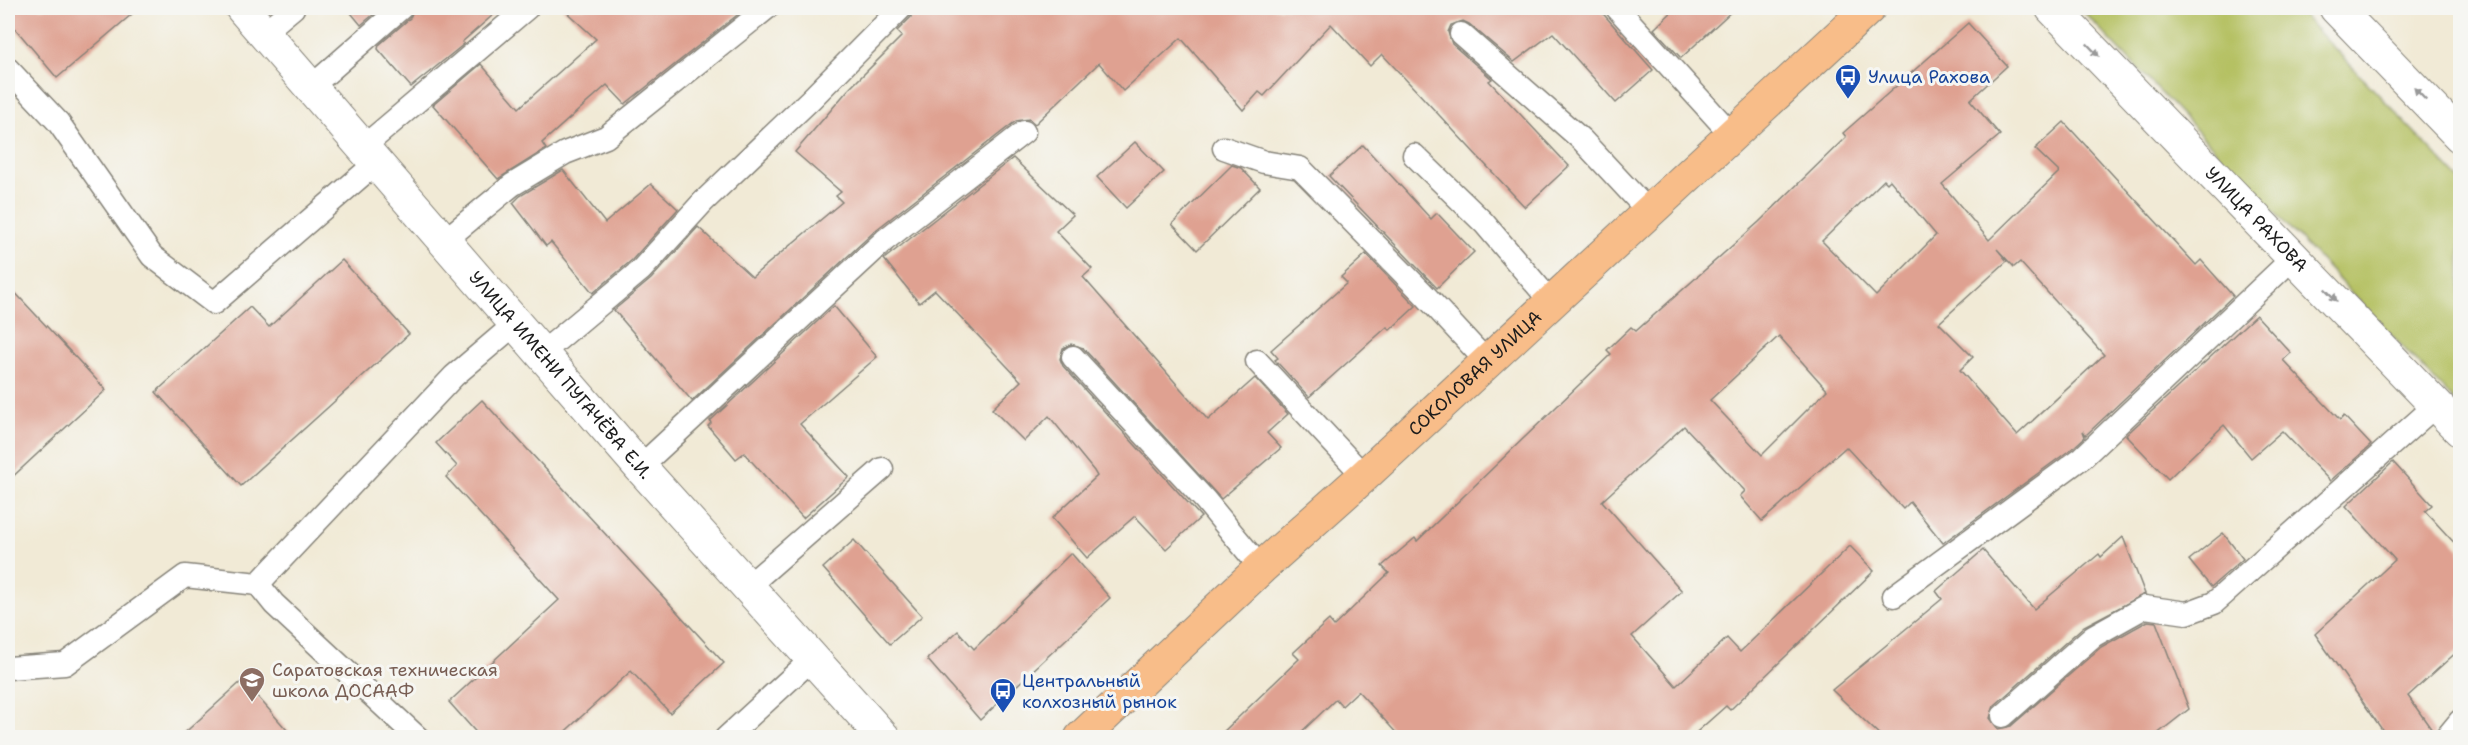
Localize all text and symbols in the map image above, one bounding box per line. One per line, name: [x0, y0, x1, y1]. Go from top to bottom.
one-way arrow: [2086, 42, 2100, 57]
bus stop icon: Улица Рахова: [1833, 62, 1863, 100]
place label: Улица Рахова: [1868, 65, 1990, 89]
one-way arrow: [2413, 87, 2427, 102]
street label: УЛИЦА РАХОВА: [2200, 161, 2313, 277]
street label: УЛИЦА ИМЕНИ ПУГАЧЁВА Е.И.: [464, 266, 657, 484]
one-way arrow: [2324, 288, 2338, 303]
street label: СОКОЛОВАЯ УЛИЦА: [1403, 305, 1547, 441]
place label: Саратовская техническая школа ДОСААФ: [272, 658, 498, 703]
school or university icon: Саратовская техническая школа ДОСААФ: [237, 665, 267, 703]
place label: Центральный колхозный рынок: [1022, 669, 1177, 714]
bus stop icon: Центральный колхозный рынок: [988, 676, 1018, 714]

